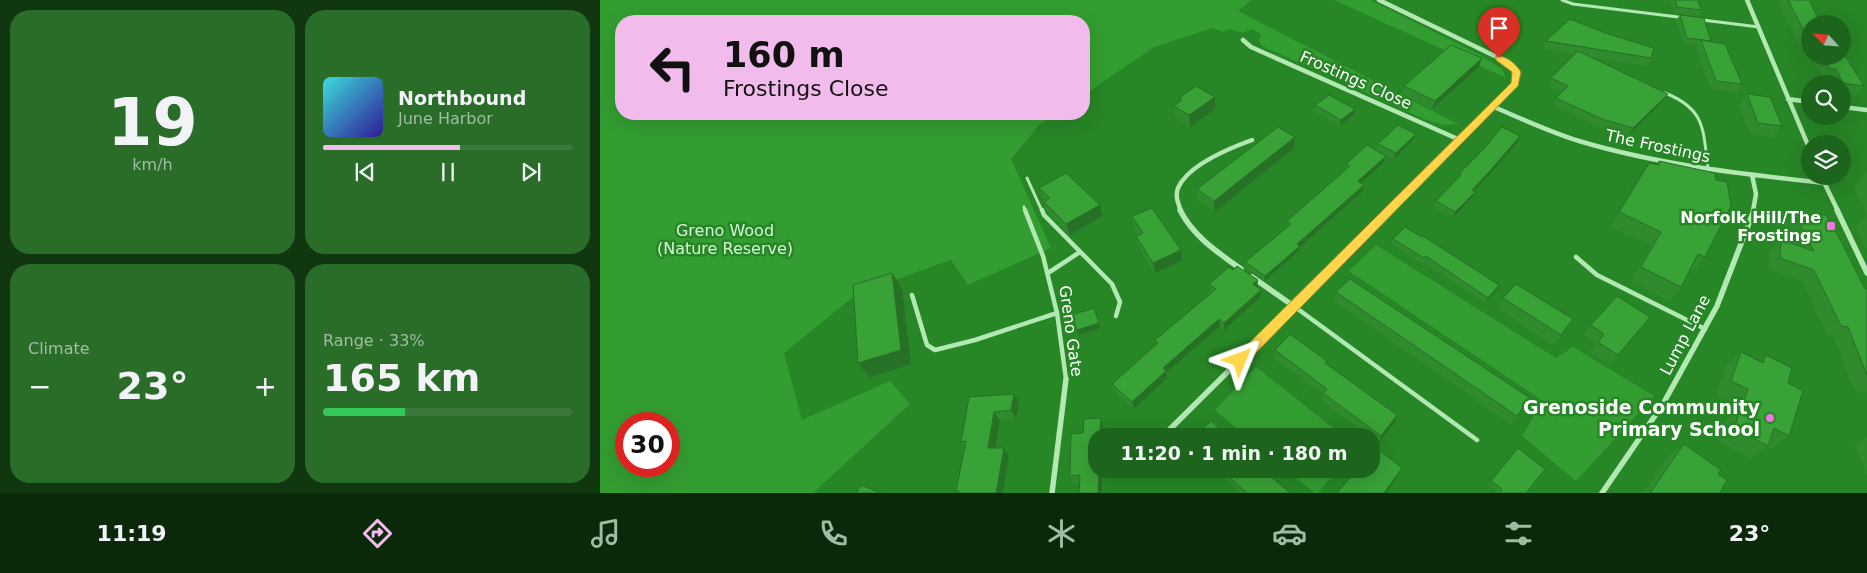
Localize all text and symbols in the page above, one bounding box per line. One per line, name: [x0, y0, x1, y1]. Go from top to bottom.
pin: [1478, 7, 1520, 58]
icon: arrive: [1485, 14, 1513, 42]
north arrow: [1801, 15, 1851, 65]
map controls: [1801, 15, 1851, 185]
icon: left: [640, 35, 705, 100]
text: 160 m: [723, 35, 845, 75]
street label: Frostings Close: [1297, 47, 1415, 113]
button: search: [1801, 75, 1851, 125]
text: Frostings Close: [723, 76, 889, 101]
text: 19: [107, 85, 198, 160]
text: Northbound: [398, 87, 526, 109]
text: June Harbor: [398, 109, 493, 128]
street label: The Frostings: [1603, 125, 1712, 166]
button: layers: [1801, 135, 1851, 185]
text: km/h: [132, 155, 173, 174]
icon: previous: [351, 158, 379, 186]
icon: pause: [434, 158, 462, 186]
icon: next: [517, 158, 545, 186]
place label: Norfolk Hill/The Frostings: [1680, 208, 1821, 245]
marker: Norfolk Hill/The Frostings: [1825, 220, 1837, 232]
park label: Greno Wood (Nature Reserve): [657, 221, 793, 258]
street label: Greno Gate: [1055, 284, 1087, 378]
street label: Lump Lane: [1656, 292, 1714, 378]
text: Range · 33%: [323, 331, 425, 350]
position arrow: [1213, 333, 1265, 385]
text: Climate: [28, 339, 90, 358]
text: 165 km: [323, 356, 480, 400]
text: 23°: [117, 364, 188, 408]
text: −: [28, 370, 51, 403]
text: +: [254, 370, 277, 403]
place label: Grenoside Community Primary School: [1523, 396, 1761, 440]
speed limit sign: 30: [615, 412, 680, 477]
marker: Grenoside Community Primary School: [1764, 412, 1776, 424]
text: 11:20 · 1 min · 180 m: [1120, 442, 1348, 464]
icon: directions: [360, 516, 395, 551]
icon: music: [588, 516, 623, 551]
icon: phone: [816, 516, 851, 551]
icon: climate: [1044, 516, 1079, 551]
icon: car: [1272, 516, 1307, 551]
icon: filters: [1501, 516, 1536, 551]
text: 11:19: [97, 521, 167, 546]
text: 23°: [1729, 521, 1770, 546]

